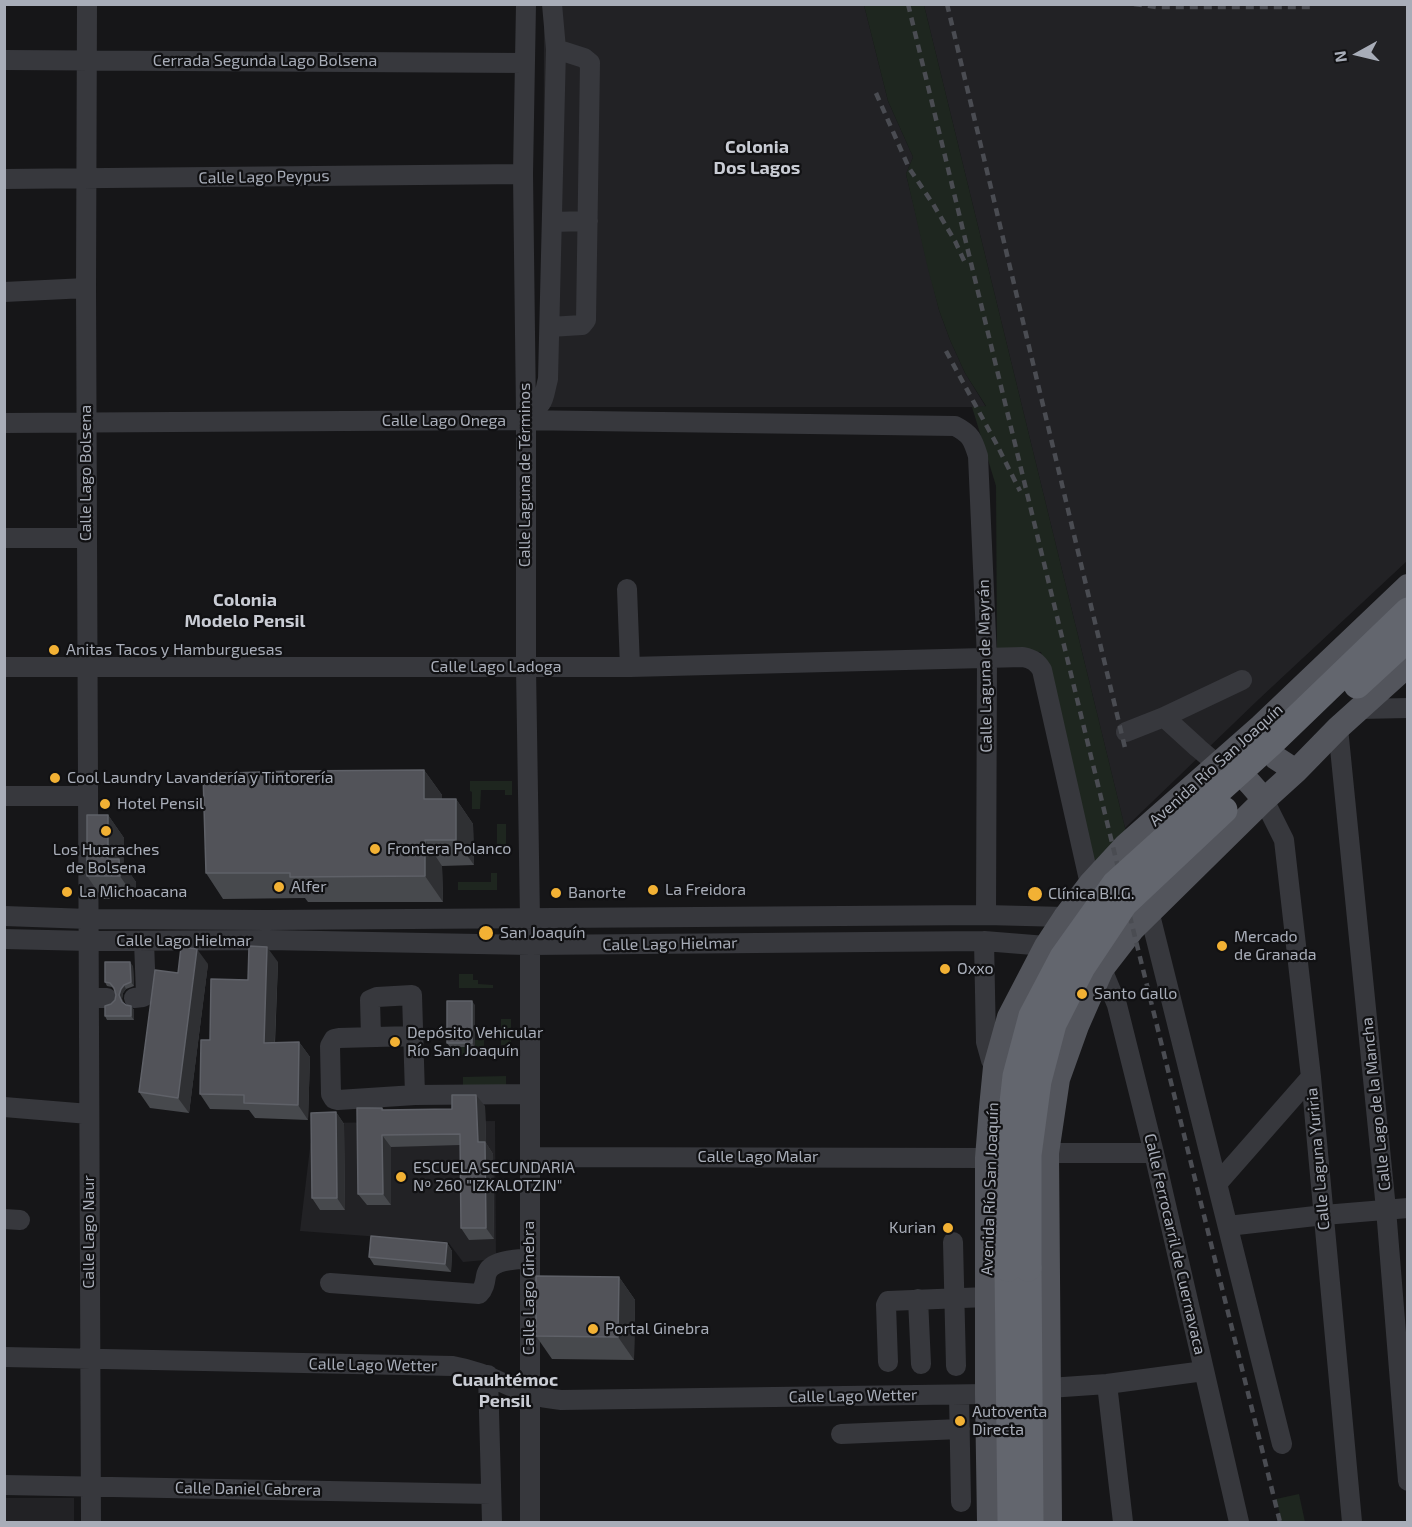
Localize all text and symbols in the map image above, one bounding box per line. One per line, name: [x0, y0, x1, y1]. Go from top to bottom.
north arrow: [1328, 24, 1388, 84]
text: N: [1329, 50, 1350, 64]
street label: Cerrada Segunda Lago Bolsena: [153, 51, 377, 71]
district label: Colonia Dos Lagos: [714, 136, 800, 178]
street label: Calle Lago Peypus: [198, 166, 330, 188]
street label: Calle Laguna de Términos: [515, 383, 535, 567]
street label: Calle Lago Bolsena: [76, 405, 96, 541]
street label: Calle Lago Onega: [382, 411, 506, 431]
street label: Calle Laguna de Mayrán: [974, 579, 996, 753]
district label: Colonia Modelo Pensil: [185, 589, 305, 632]
place label: Anitas Tacos y Hamburguesas: [66, 640, 283, 660]
marker: Anitas Tacos y Hamburguesas: [47, 643, 61, 657]
street label: Calle Lago Ladoga: [431, 657, 561, 677]
street label: Avenida Río San Joaquín: [1145, 700, 1287, 830]
place label: Cool Laundry Lavandería y Tintorería: [67, 768, 333, 788]
marker: Cool Laundry Lavandería y Tintorería: [48, 771, 62, 785]
place label: Hotel Pensil: [117, 794, 204, 814]
marker: Hotel Pensil: [98, 797, 112, 811]
marker: Los Huaraches de Bolsena: [99, 824, 113, 838]
place label: Frontera Polanco: [387, 839, 511, 859]
place label: Los Huaraches de Bolsena: [53, 840, 159, 878]
marker: Frontera Polanco: [368, 842, 382, 856]
place label: Alfer: [291, 877, 327, 897]
marker: Alfer: [272, 880, 286, 894]
place label: La Freidora: [665, 880, 746, 900]
place label: La Michoacana: [79, 882, 187, 902]
place label: Banorte: [568, 883, 626, 903]
marker: La Freidora: [646, 883, 660, 897]
place label: Clínica B.I.G.: [1048, 884, 1134, 904]
marker: La Michoacana: [60, 885, 74, 899]
marker: Clínica B.I.G.: [1026, 885, 1044, 903]
marker: Banorte: [549, 886, 563, 900]
place label: San Joaquín: [500, 923, 585, 943]
marker: San Joaquín: [477, 924, 495, 942]
place label: Mercado de Granada: [1234, 927, 1317, 965]
street label: Calle Lago Hielmar: [116, 931, 252, 951]
street label: Calle Lago Hielmar: [602, 933, 738, 955]
marker: Mercado de Granada: [1215, 939, 1229, 953]
place label: Oxxo: [957, 959, 993, 979]
marker: Oxxo: [938, 962, 952, 976]
place label: Santo Gallo: [1094, 984, 1177, 1004]
marker: Santo Gallo: [1075, 987, 1089, 1001]
street label: Calle Lago de la Mancha: [1357, 1016, 1395, 1192]
place label: Depósito Vehicular Río San Joaquín: [407, 1023, 543, 1061]
marker: Depósito Vehicular Río San Joaquín: [388, 1035, 402, 1049]
street label: Calle Laguna Yuriria: [1302, 1087, 1334, 1231]
street label: Avenida Río San Joaquín: [977, 1102, 1003, 1276]
street label: Calle Ferrocarril de Cuernavaca: [1140, 1132, 1210, 1356]
street label: Calle Lago Malar: [698, 1147, 818, 1167]
place label: ESCUELA SECUNDARIA Nº 260 "IZKALOTZIN": [413, 1158, 575, 1196]
marker: ESCUELA SECUNDARIA Nº 260 "IZKALOTZIN": [394, 1170, 408, 1184]
street label: Calle Lago Naur: [79, 1175, 99, 1289]
place label: Kurian: [889, 1218, 936, 1238]
street label: Calle Lago Ginebra: [519, 1221, 539, 1355]
marker: Kurian: [941, 1221, 955, 1235]
place label: Portal Ginebra: [605, 1319, 709, 1339]
marker: Portal Ginebra: [586, 1322, 600, 1336]
street label: Calle Lago Wetter: [308, 1354, 438, 1376]
district label: Cuauhtémoc Pensil: [452, 1369, 558, 1412]
street label: Calle Lago Wetter: [788, 1385, 918, 1407]
place label: Autoventa Directa: [972, 1402, 1047, 1440]
marker: Autoventa Directa: [953, 1414, 967, 1428]
street label: Calle Daniel Cabrera: [175, 1478, 321, 1500]

